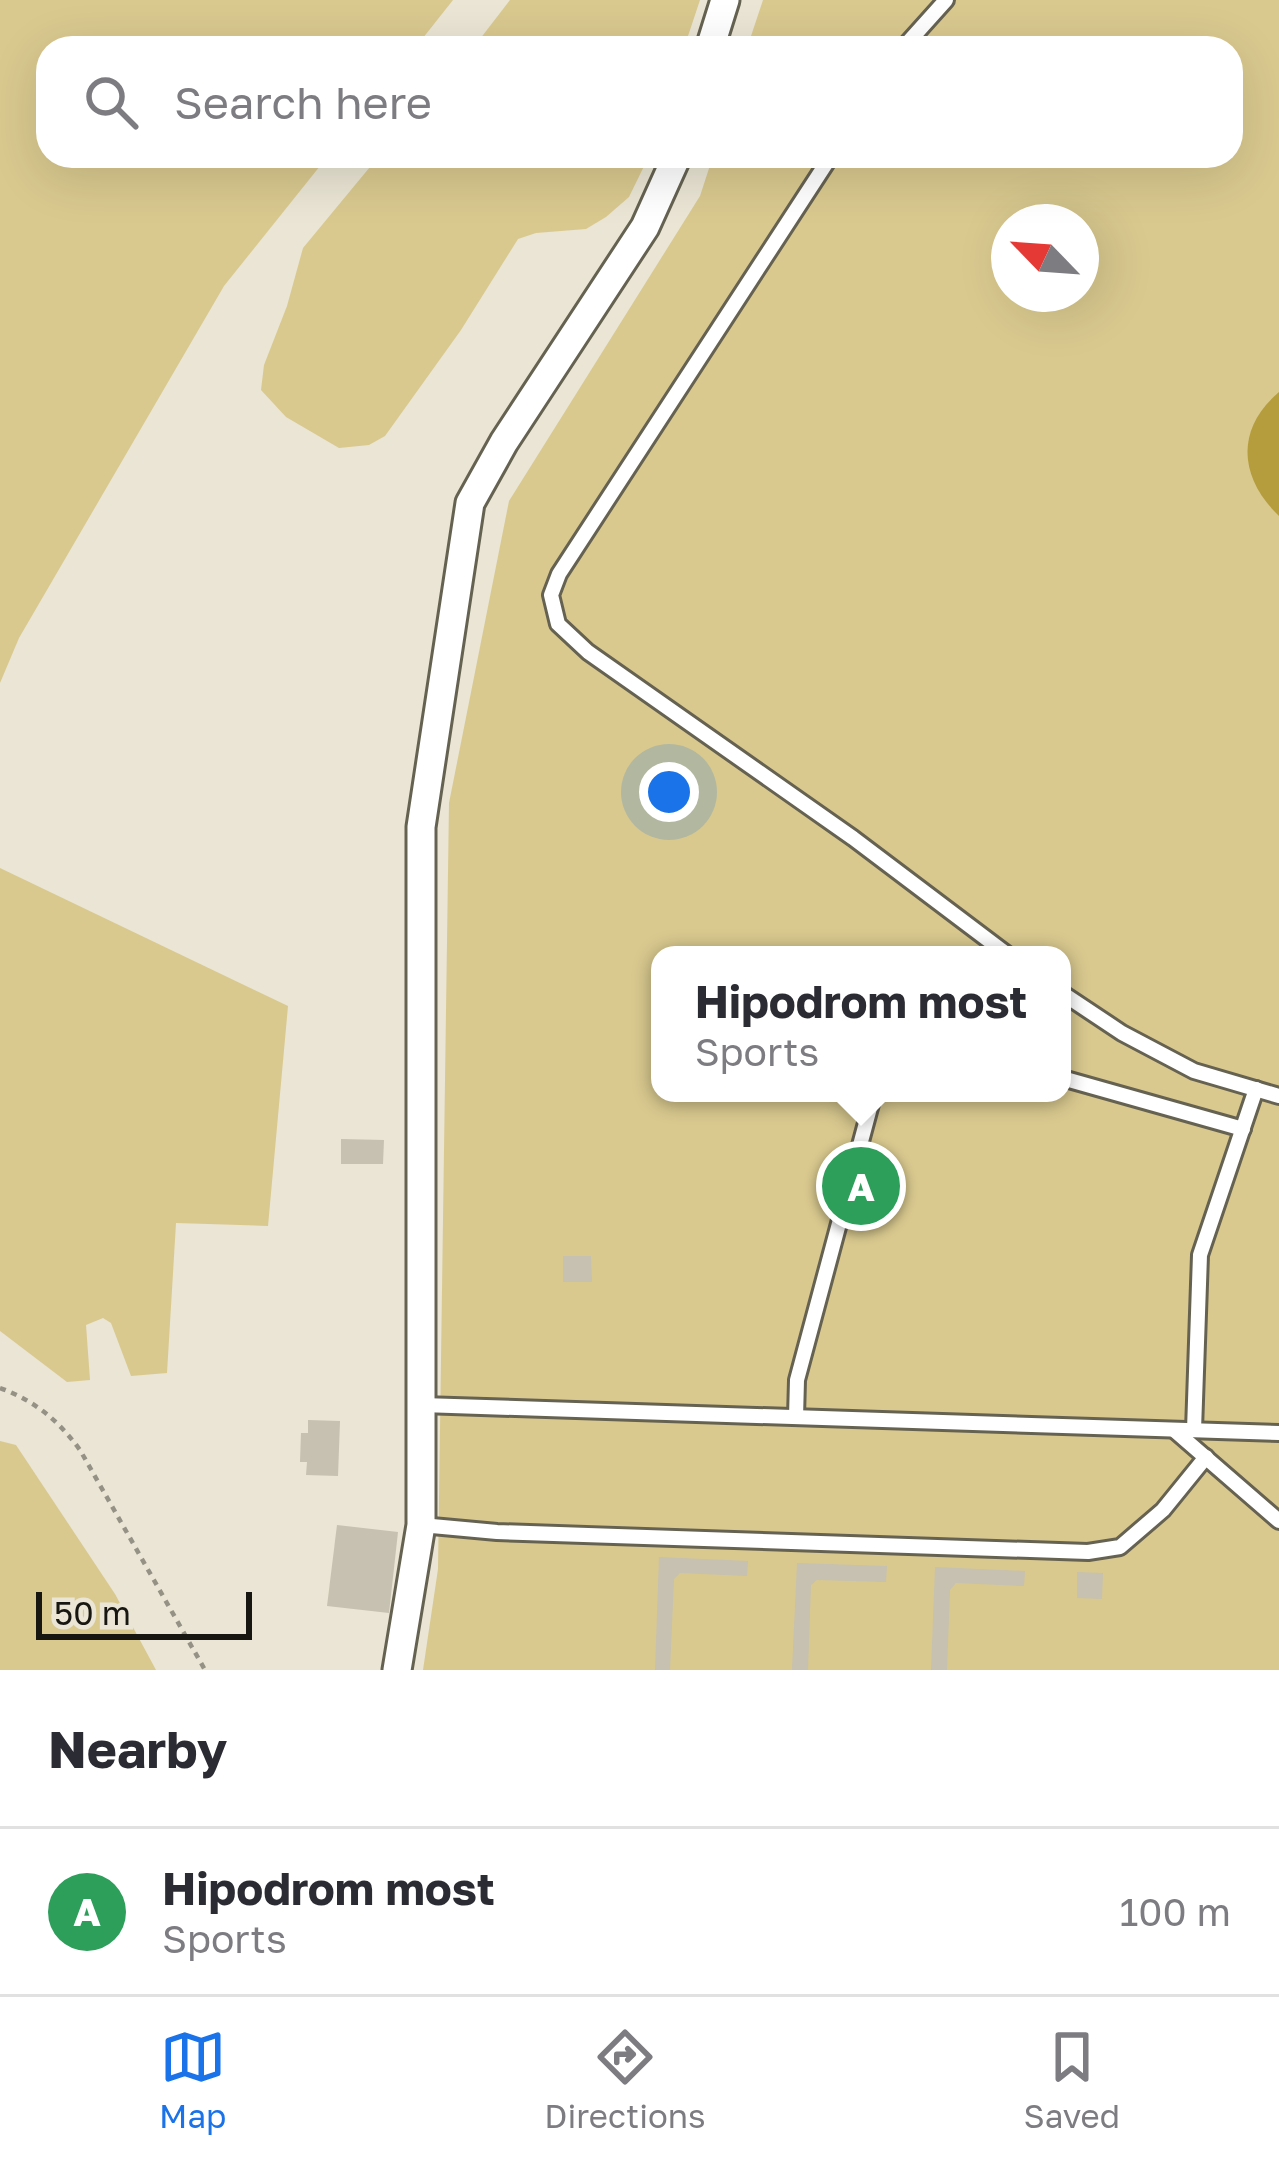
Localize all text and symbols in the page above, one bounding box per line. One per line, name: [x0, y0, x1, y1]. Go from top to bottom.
search box: [36, 36, 1243, 168]
icon: search: [78, 69, 144, 135]
text: Search here: [174, 75, 432, 129]
north arrow: [991, 204, 1099, 312]
your location: [639, 762, 699, 822]
popup: [651, 946, 1071, 1102]
text: Hipodrom most: [695, 974, 1027, 1028]
text: Sports: [695, 1028, 819, 1075]
pin: A: [822, 1141, 900, 1231]
scale bar: [36, 1586, 252, 1639]
text: 50 m: [54, 1593, 131, 1632]
text: Nearby: [48, 1718, 227, 1779]
text: Hipodrom most: [162, 1861, 495, 1915]
text: A: [73, 1888, 101, 1935]
text: 100 m: [1119, 1888, 1231, 1935]
text: Sports: [162, 1915, 287, 1962]
tab: Map: [159, 2024, 226, 2135]
tab: Directions: [544, 2024, 706, 2135]
tab: Saved: [1024, 2024, 1120, 2135]

